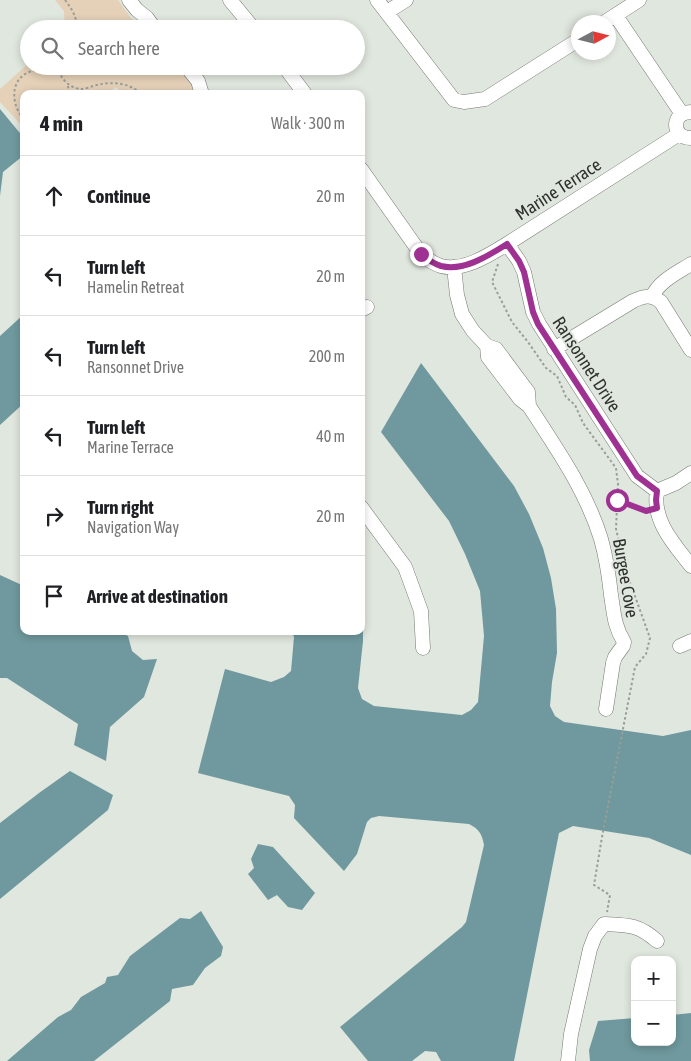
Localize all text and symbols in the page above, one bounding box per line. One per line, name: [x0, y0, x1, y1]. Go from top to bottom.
north arrow: [571, 15, 616, 60]
search box: [20, 20, 365, 75]
icon: search: [38, 34, 66, 62]
text: Search here: [78, 37, 160, 59]
text: 4 min: [40, 111, 83, 135]
text: Walk · 300 m: [271, 114, 345, 132]
street label: Marine Terrace: [511, 154, 605, 224]
icon: ahead: [40, 182, 68, 210]
text: Continue: [87, 185, 151, 207]
text: 20 m: [316, 187, 345, 205]
route end: [410, 243, 433, 266]
text: Turn left: [87, 256, 145, 278]
icon: left: [40, 262, 68, 290]
text: 20 m: [316, 267, 345, 285]
text: Hamelin Retreat: [87, 278, 184, 296]
street label: Ransonnet Drive: [548, 313, 626, 415]
text: Turn left: [87, 336, 145, 358]
icon: left: [40, 342, 68, 370]
text: 200 m: [309, 347, 345, 365]
text: Ransonnet Drive: [87, 358, 184, 376]
text: Turn left: [87, 416, 145, 438]
icon: left: [40, 422, 68, 450]
text: 40 m: [316, 427, 345, 445]
text: Marine Terrace: [87, 438, 174, 456]
route start: [606, 489, 629, 512]
text: Turn right: [87, 496, 154, 518]
icon: right: [40, 502, 68, 530]
text: 20 m: [316, 507, 345, 525]
text: Navigation Way: [87, 518, 179, 536]
street label: Burgee Cove: [609, 537, 643, 619]
icon: arrive: [40, 582, 68, 610]
text: Arrive at destination: [87, 585, 228, 607]
map controls: [631, 956, 676, 1046]
button: +: [631, 956, 676, 1001]
button: −: [631, 1001, 676, 1046]

